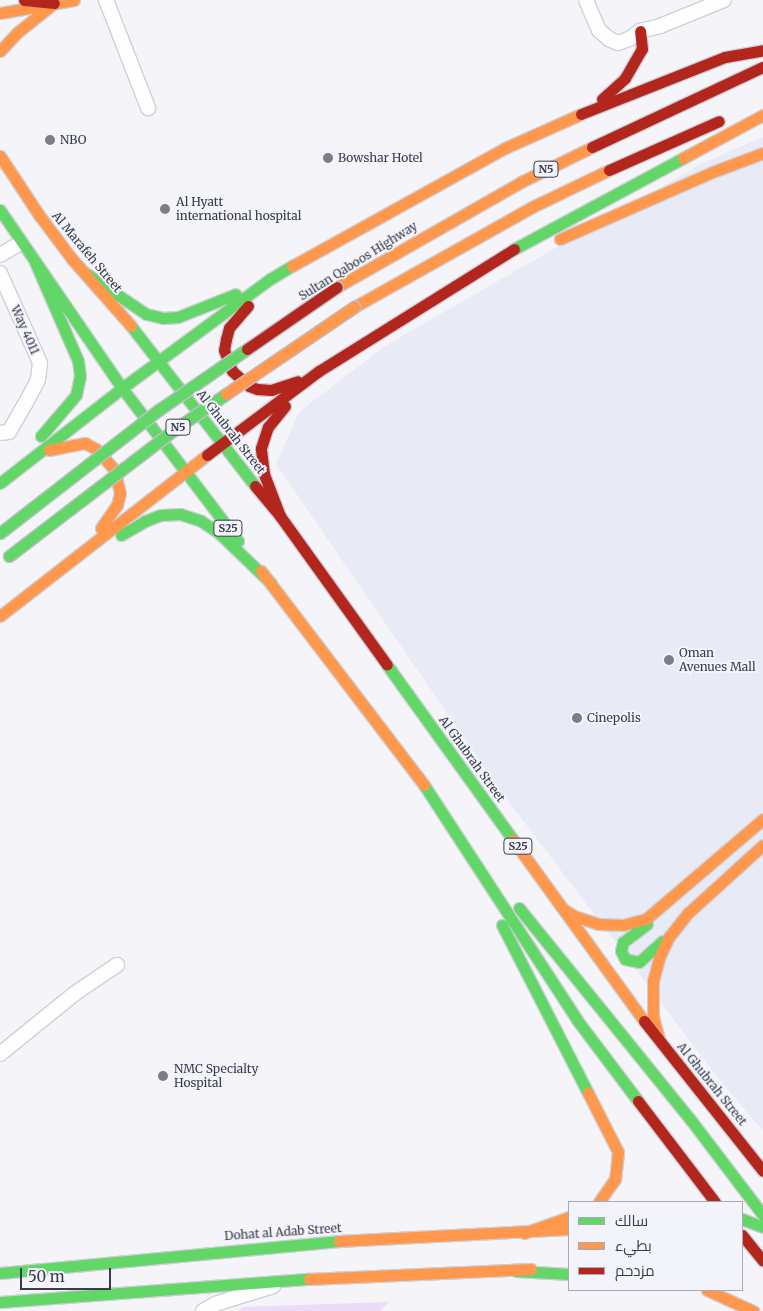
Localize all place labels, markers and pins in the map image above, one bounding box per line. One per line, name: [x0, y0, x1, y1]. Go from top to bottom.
place label: NBO: [60, 133, 86, 147]
marker: NBO: [44, 134, 56, 146]
place label: Bowshar Hotel: [338, 151, 423, 165]
marker: Bowshar Hotel: [322, 152, 334, 164]
place label: Al Hyatt international hospital: [176, 195, 302, 223]
marker: Al Hyatt international hospital: [158, 202, 172, 216]
place label: Oman Avenues Mall: [679, 646, 756, 674]
marker: Oman Avenues Mall: [663, 654, 675, 666]
place label: Cinepolis: [587, 711, 641, 725]
marker: Cinepolis: [571, 712, 583, 724]
place label: NMC Specialty Hospital: [174, 1062, 259, 1090]
marker: NMC Specialty Hospital: [156, 1069, 170, 1083]

